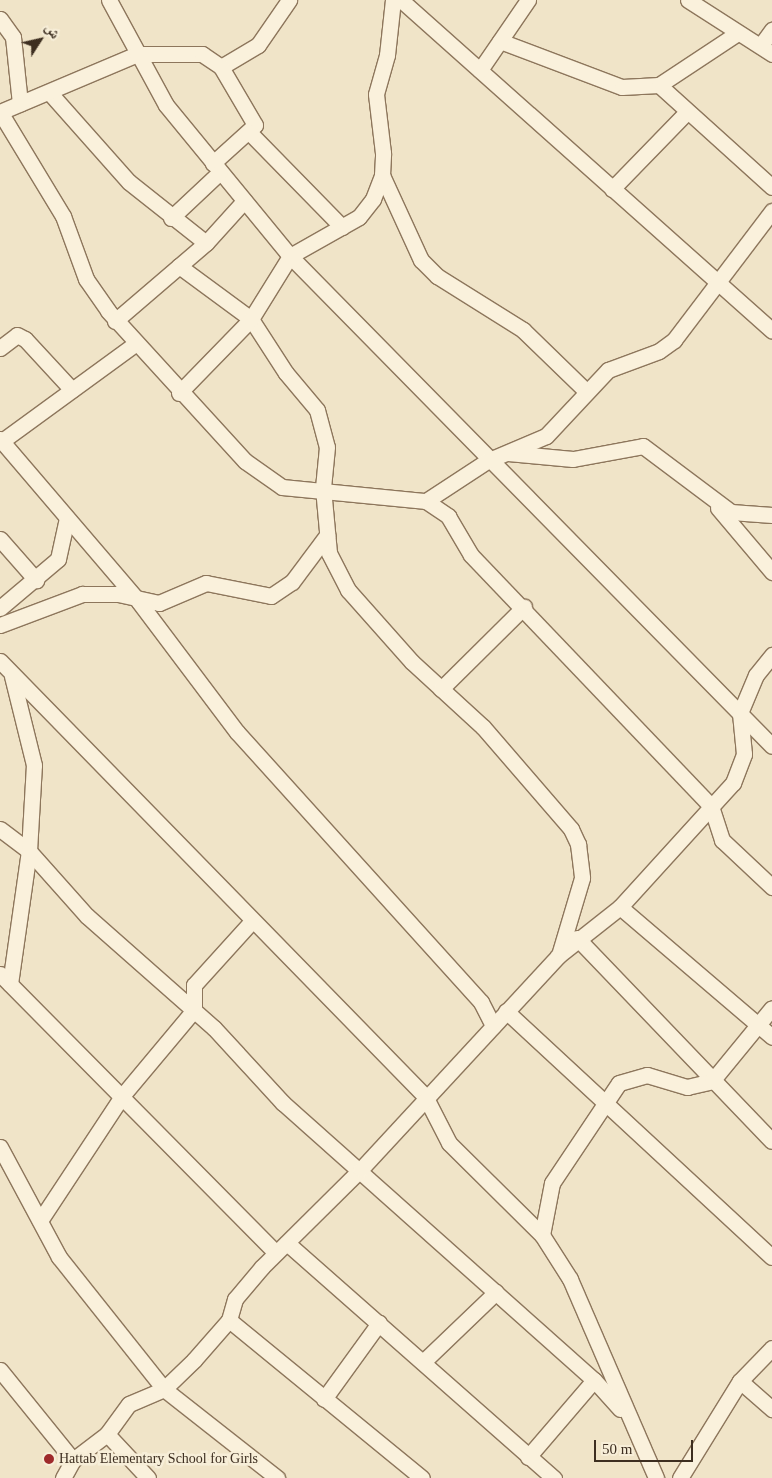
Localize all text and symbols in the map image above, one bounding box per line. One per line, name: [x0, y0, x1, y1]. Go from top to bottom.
north arrow: [15, 15, 65, 65]
text: ش: [42, 21, 63, 41]
scale bar: [597, 1430, 696, 1462]
text: 50 m: [602, 1441, 632, 1457]
place label: Hattab Elementary School for Girls: [59, 1451, 258, 1467]
marker: Hattab Elementary School for Girls: [43, 1453, 55, 1465]

